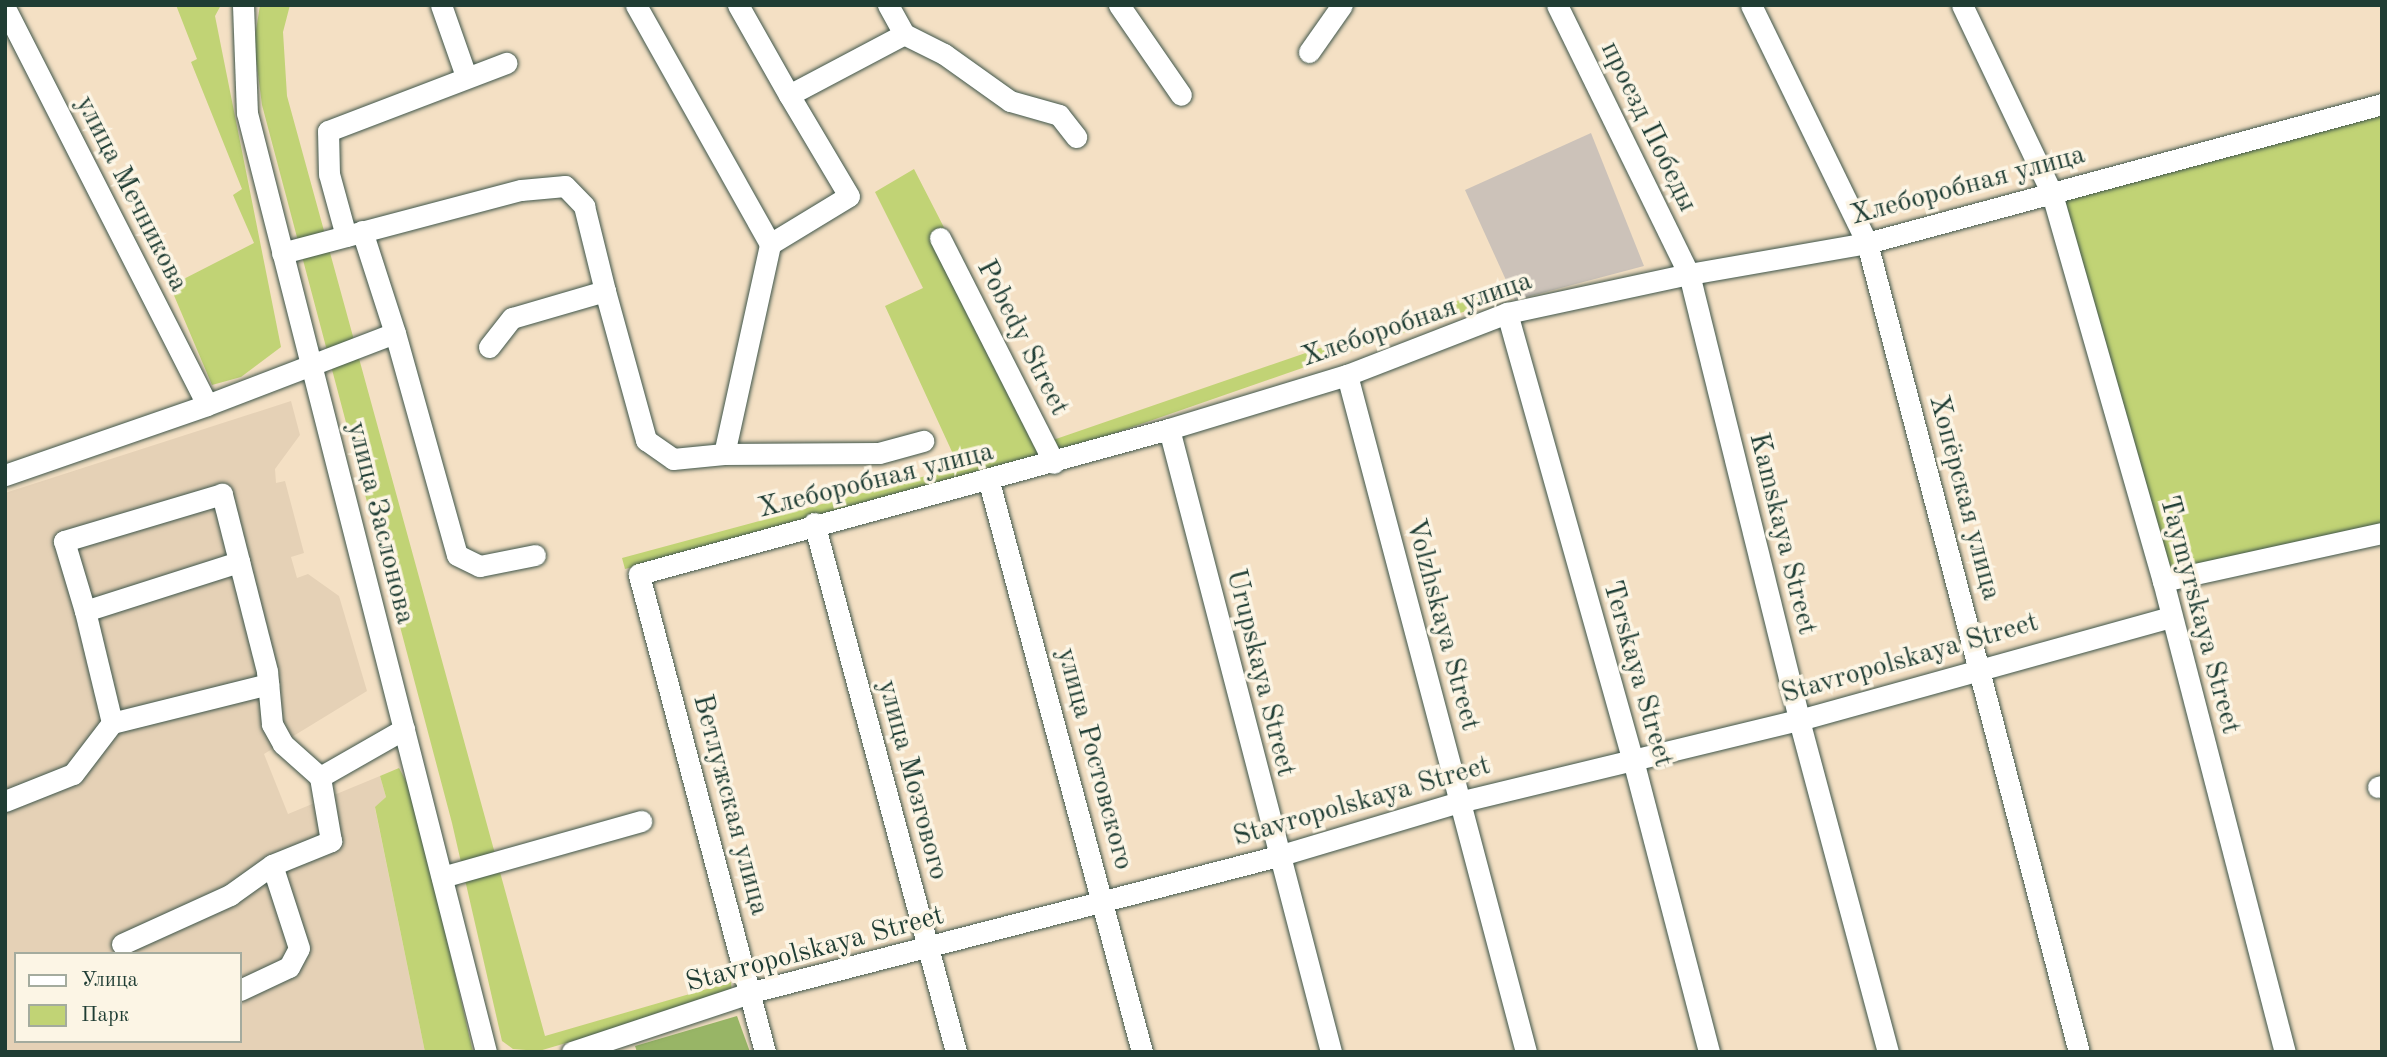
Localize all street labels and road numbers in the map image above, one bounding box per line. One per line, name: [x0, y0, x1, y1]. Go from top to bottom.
street label: проезд Победы: [1592, 36, 1704, 218]
street label: улица Мечникова: [67, 90, 195, 298]
street label: Хлеборобная улица: [1847, 139, 2089, 233]
street label: Pobedy Street: [968, 255, 1076, 421]
street label: Хлеборобная улица: [1297, 265, 1537, 375]
street label: Хопёрская улица: [1920, 392, 2008, 604]
street label: улица Заслонова: [339, 418, 421, 628]
street label: Kamskaya Street: [1741, 429, 1823, 639]
street label: Хлеборобная улица: [755, 436, 997, 526]
street label: Taymyrskaya Street: [2151, 492, 2247, 738]
street label: Volzhskaya Street: [1398, 515, 1486, 735]
street label: Urupskaya Street: [1218, 566, 1302, 780]
street label: Terskaya Street: [1594, 577, 1680, 771]
street label: Stavropolskaya Street: [1777, 606, 2043, 712]
street label: улица Ростовского: [1048, 644, 1140, 874]
street label: улица Мозгового: [869, 676, 955, 884]
street label: Ветлужская улица: [684, 691, 776, 919]
street label: Stavropolskaya Street: [1229, 749, 1495, 855]
street label: Stavropolskaya Street: [682, 899, 948, 1001]

